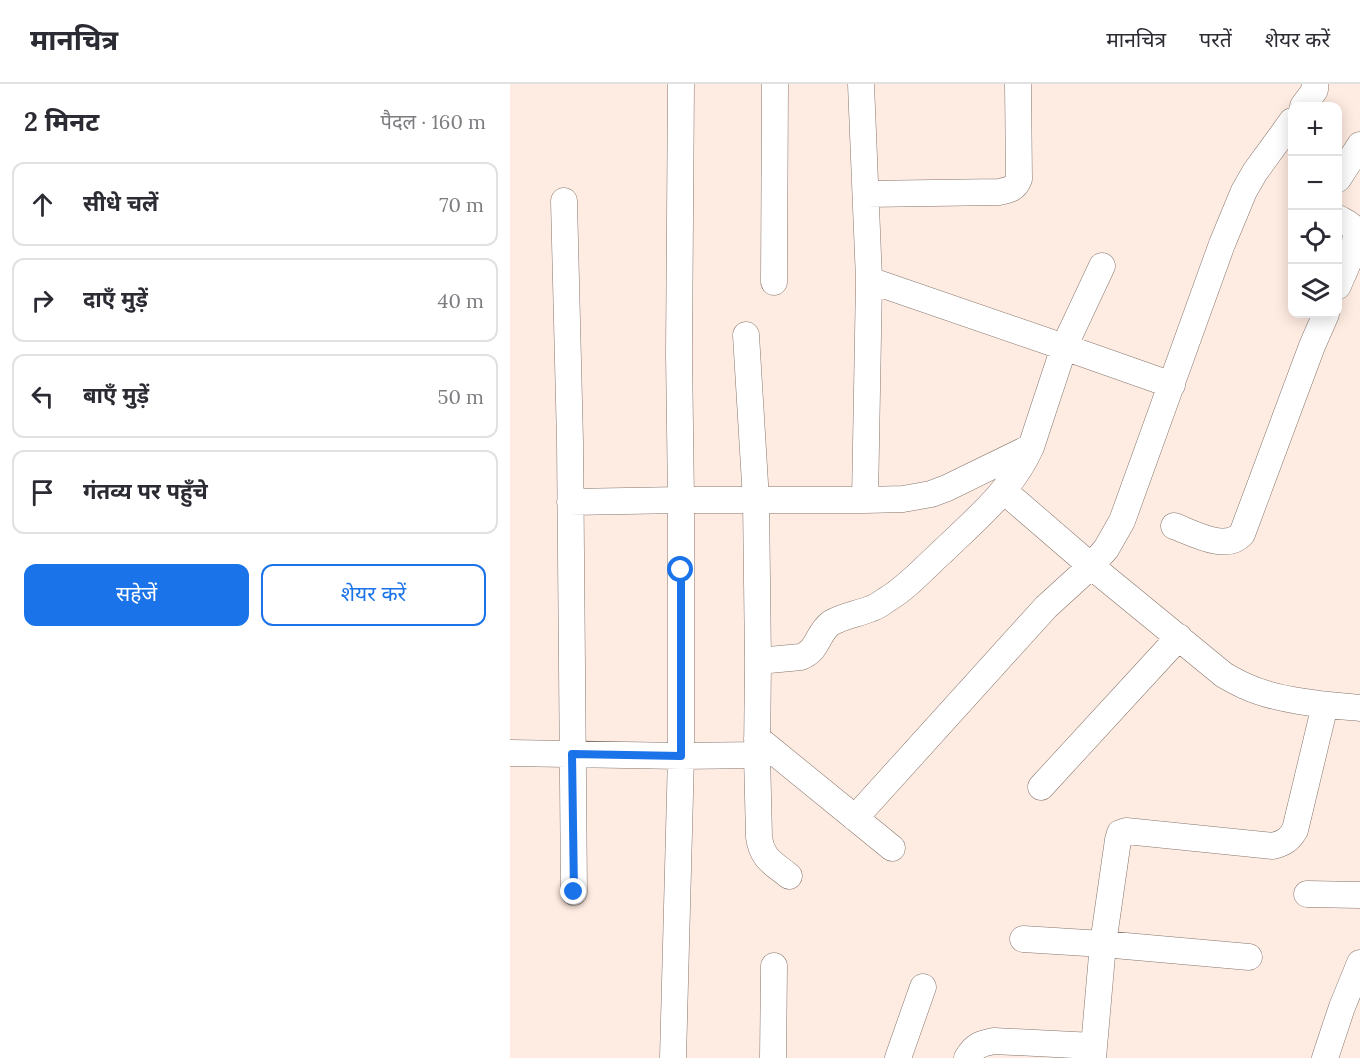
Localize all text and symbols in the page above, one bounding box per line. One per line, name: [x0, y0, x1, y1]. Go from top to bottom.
text: मानचित्र: [30, 22, 118, 58]
text: मानचित्र: [1106, 26, 1166, 53]
text: परतें: [1199, 26, 1232, 53]
text: शेयर करें: [1265, 26, 1330, 53]
map controls: [1288, 102, 1342, 318]
button: +: [1288, 102, 1342, 156]
text: 2 मिनट: [24, 105, 99, 138]
text: पैदल · 160 m: [381, 109, 486, 134]
button: −: [1288, 156, 1342, 210]
icon: ahead: [26, 188, 59, 221]
text: सीधे चलें: [83, 189, 158, 217]
text: 70 m: [439, 192, 484, 217]
button: locate: [1288, 210, 1342, 264]
button: layers: [1288, 264, 1342, 318]
icon: right: [26, 284, 59, 317]
text: दाएँ मुड़ें: [83, 285, 148, 313]
text: 40 m: [438, 288, 484, 313]
icon: left: [26, 380, 59, 413]
text: बाएँ मुड़ें: [83, 381, 149, 409]
text: 50 m: [438, 384, 484, 409]
icon: arrive: [26, 476, 59, 509]
text: गंतव्य पर पहुँचे: [83, 477, 208, 505]
route start: [667, 556, 693, 582]
button: सहेजें: [24, 564, 249, 626]
button: शेयर करें: [261, 564, 486, 626]
route end: [560, 878, 586, 904]

